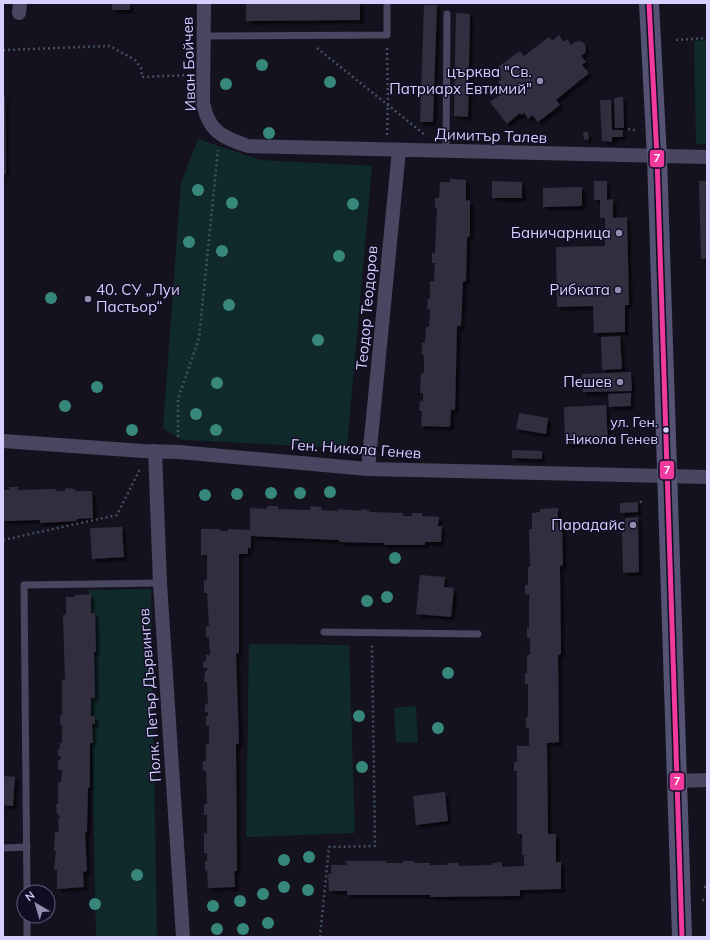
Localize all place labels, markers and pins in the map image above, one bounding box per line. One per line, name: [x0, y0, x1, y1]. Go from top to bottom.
place label: църква "Св. Патриарх Евтимий": [389, 62, 532, 98]
marker: църква "Св. Патриарх Евтимий": [535, 76, 545, 86]
place label: Баничарница: [511, 223, 611, 242]
marker: Баничарница: [614, 228, 624, 238]
place label: 40. СУ „Луи Пастьор“: [96, 280, 180, 316]
place label: Рибката: [550, 280, 610, 299]
marker: Рибката: [613, 285, 623, 295]
marker: 40. СУ „Луи Пастьор“: [83, 294, 93, 304]
place label: Пешев: [563, 372, 612, 391]
marker: Пешев: [615, 377, 625, 387]
place label: ул. Ген. Никола Генев: [565, 413, 658, 448]
marker: ул. Ген. Никола Генев: [661, 425, 671, 435]
place label: Парадайс: [551, 515, 625, 534]
marker: Парадайс: [628, 520, 638, 530]

